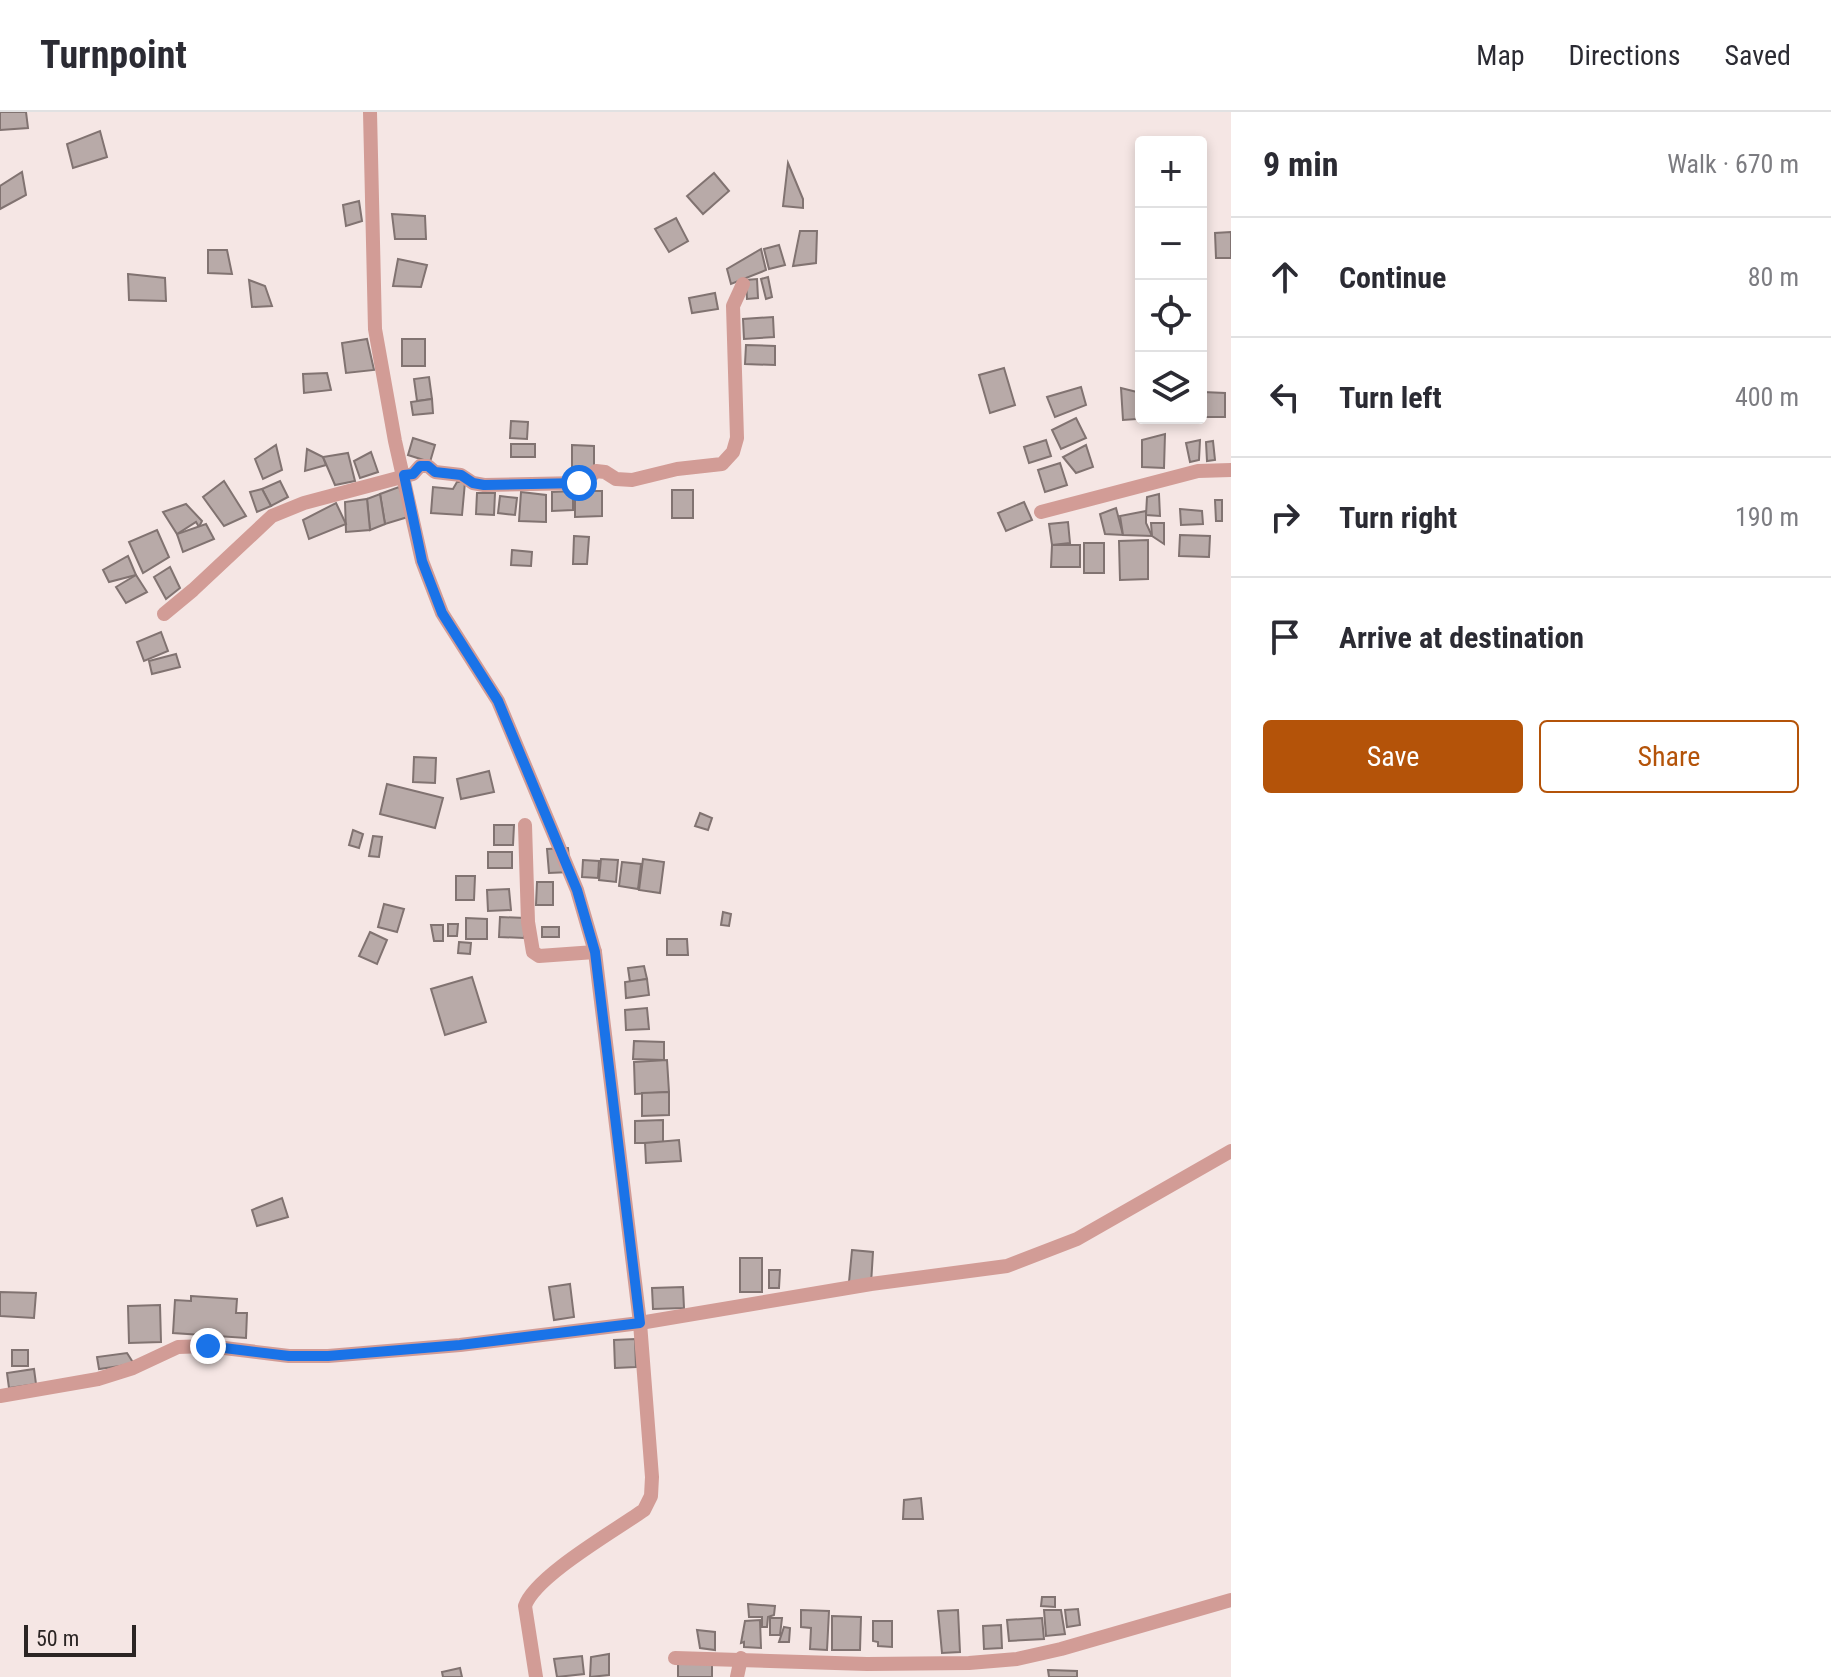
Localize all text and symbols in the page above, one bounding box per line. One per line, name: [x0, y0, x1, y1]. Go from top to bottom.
text: Turnpoint: [40, 33, 187, 77]
text: Map: [1476, 39, 1525, 72]
text: Directions: [1569, 39, 1680, 72]
text: Saved: [1724, 39, 1791, 72]
map controls: [1135, 136, 1207, 424]
button: +: [1135, 136, 1207, 208]
text: 9 min: [1263, 144, 1339, 184]
text: Walk · 670 m: [1667, 149, 1799, 179]
button: −: [1135, 208, 1207, 280]
icon: ahead: [1263, 255, 1307, 299]
text: Continue: [1339, 260, 1446, 295]
text: 80 m: [1748, 262, 1799, 292]
button: locate: [1135, 280, 1207, 352]
button: layers: [1135, 352, 1207, 424]
icon: left: [1263, 375, 1307, 419]
text: Turn left: [1339, 380, 1442, 415]
text: 400 m: [1735, 382, 1799, 412]
route start: [561, 465, 597, 501]
icon: right: [1263, 495, 1307, 539]
text: Turn right: [1339, 500, 1457, 535]
text: 190 m: [1735, 502, 1799, 532]
icon: arrive: [1263, 615, 1307, 659]
text: Arrive at destination: [1339, 620, 1584, 655]
button: Save: [1263, 720, 1523, 793]
button: Share: [1539, 720, 1799, 793]
route end: [190, 1328, 226, 1364]
scale bar: [24, 1621, 136, 1657]
text: 50 m: [36, 1626, 79, 1651]

